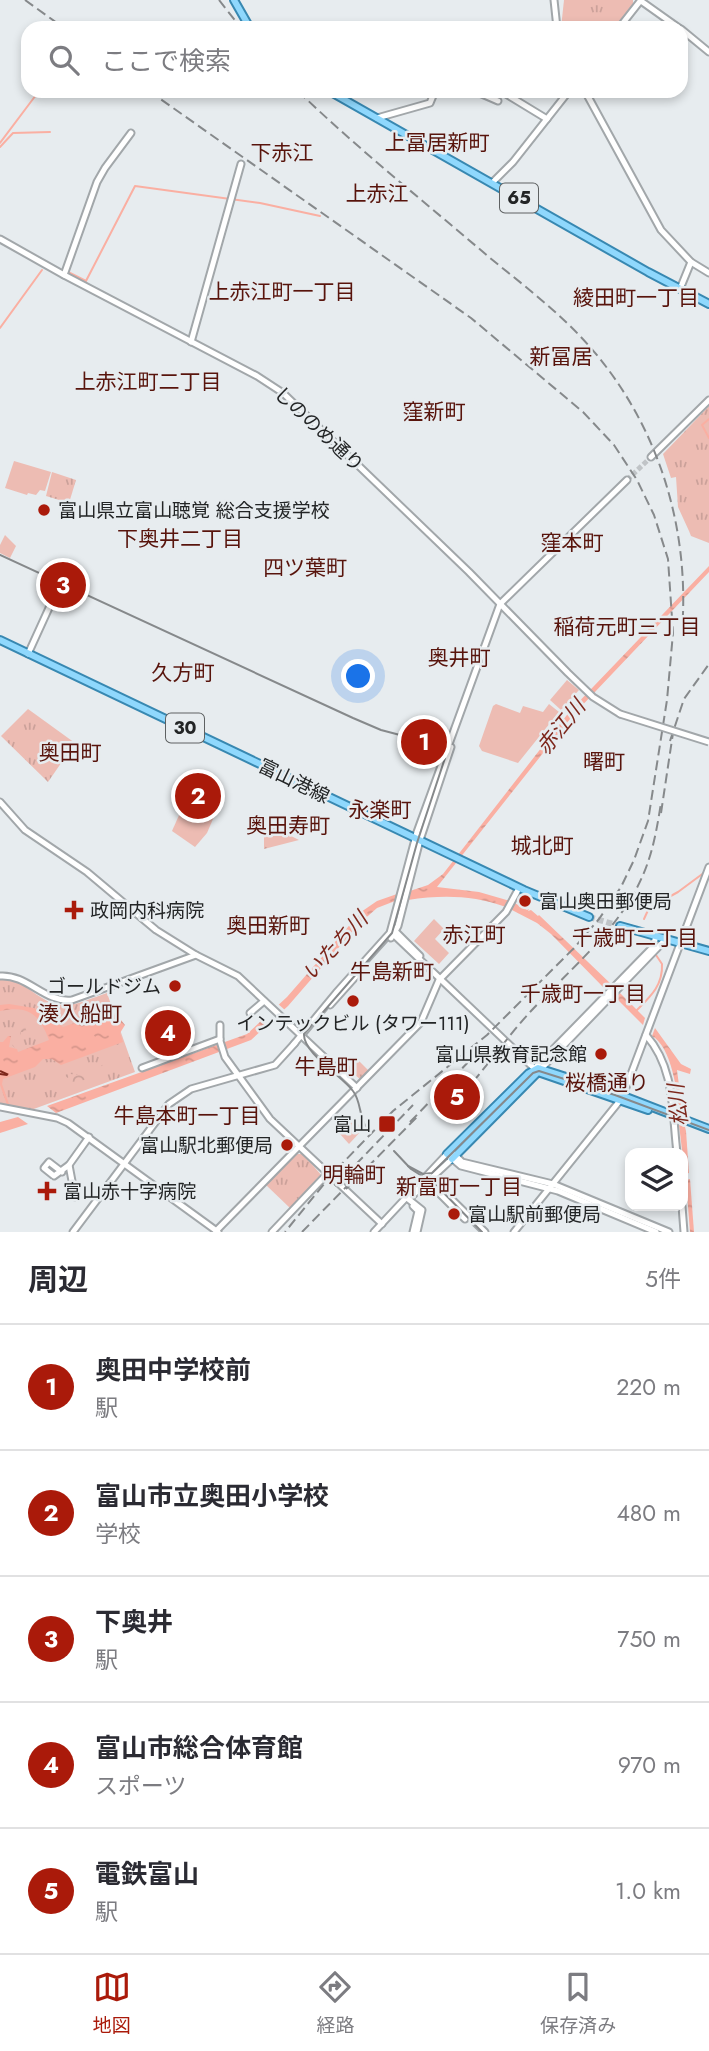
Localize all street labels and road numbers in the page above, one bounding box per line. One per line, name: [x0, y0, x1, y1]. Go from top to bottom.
road number: 65: [500, 183, 538, 212]
street label: しののめ通り: [268, 380, 370, 478]
road number: 30: [166, 714, 204, 742]
street label: 富山港線: [254, 752, 334, 810]

